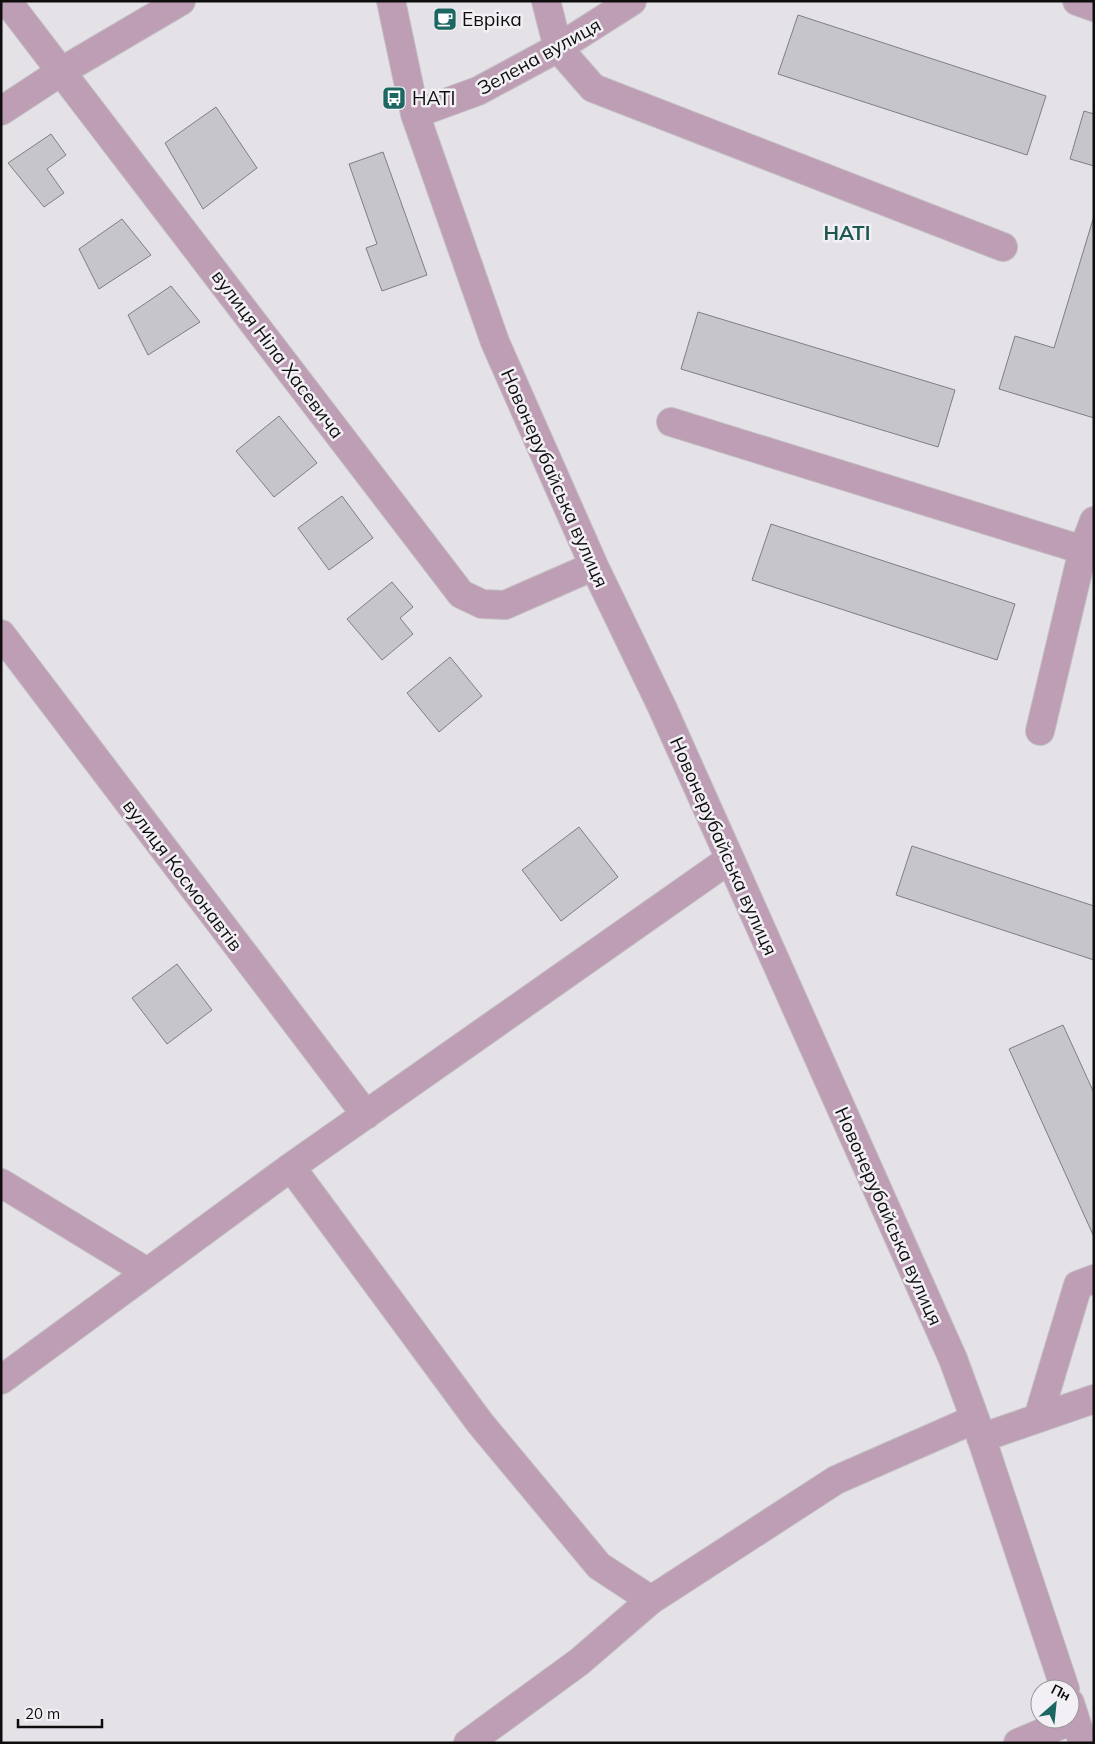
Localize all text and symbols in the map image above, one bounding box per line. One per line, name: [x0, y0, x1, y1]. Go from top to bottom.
cafe icon: Евріка: [432, 6, 458, 32]
place label: Евріка: [462, 7, 522, 31]
street label: Зелена вулиця: [473, 12, 605, 100]
bus stop icon: НАТІ: [381, 85, 407, 111]
place label: НАТІ: [412, 86, 455, 110]
district label: НАТІ: [824, 220, 870, 245]
street label: вулиця Ніла Хасевича: [207, 265, 349, 443]
street label: Новонерубайська вулиця: [496, 365, 614, 591]
street label: Новонерубайська вулиця: [665, 733, 783, 959]
street label: вулиця Космонавтів: [118, 794, 248, 956]
street label: Новонерубайська вулиця: [830, 1103, 948, 1329]
north arrow: [1030, 1679, 1080, 1729]
text: Пн: [1048, 1680, 1074, 1705]
scale bar: [18, 1696, 101, 1728]
text: 20 m: [25, 1704, 60, 1723]

